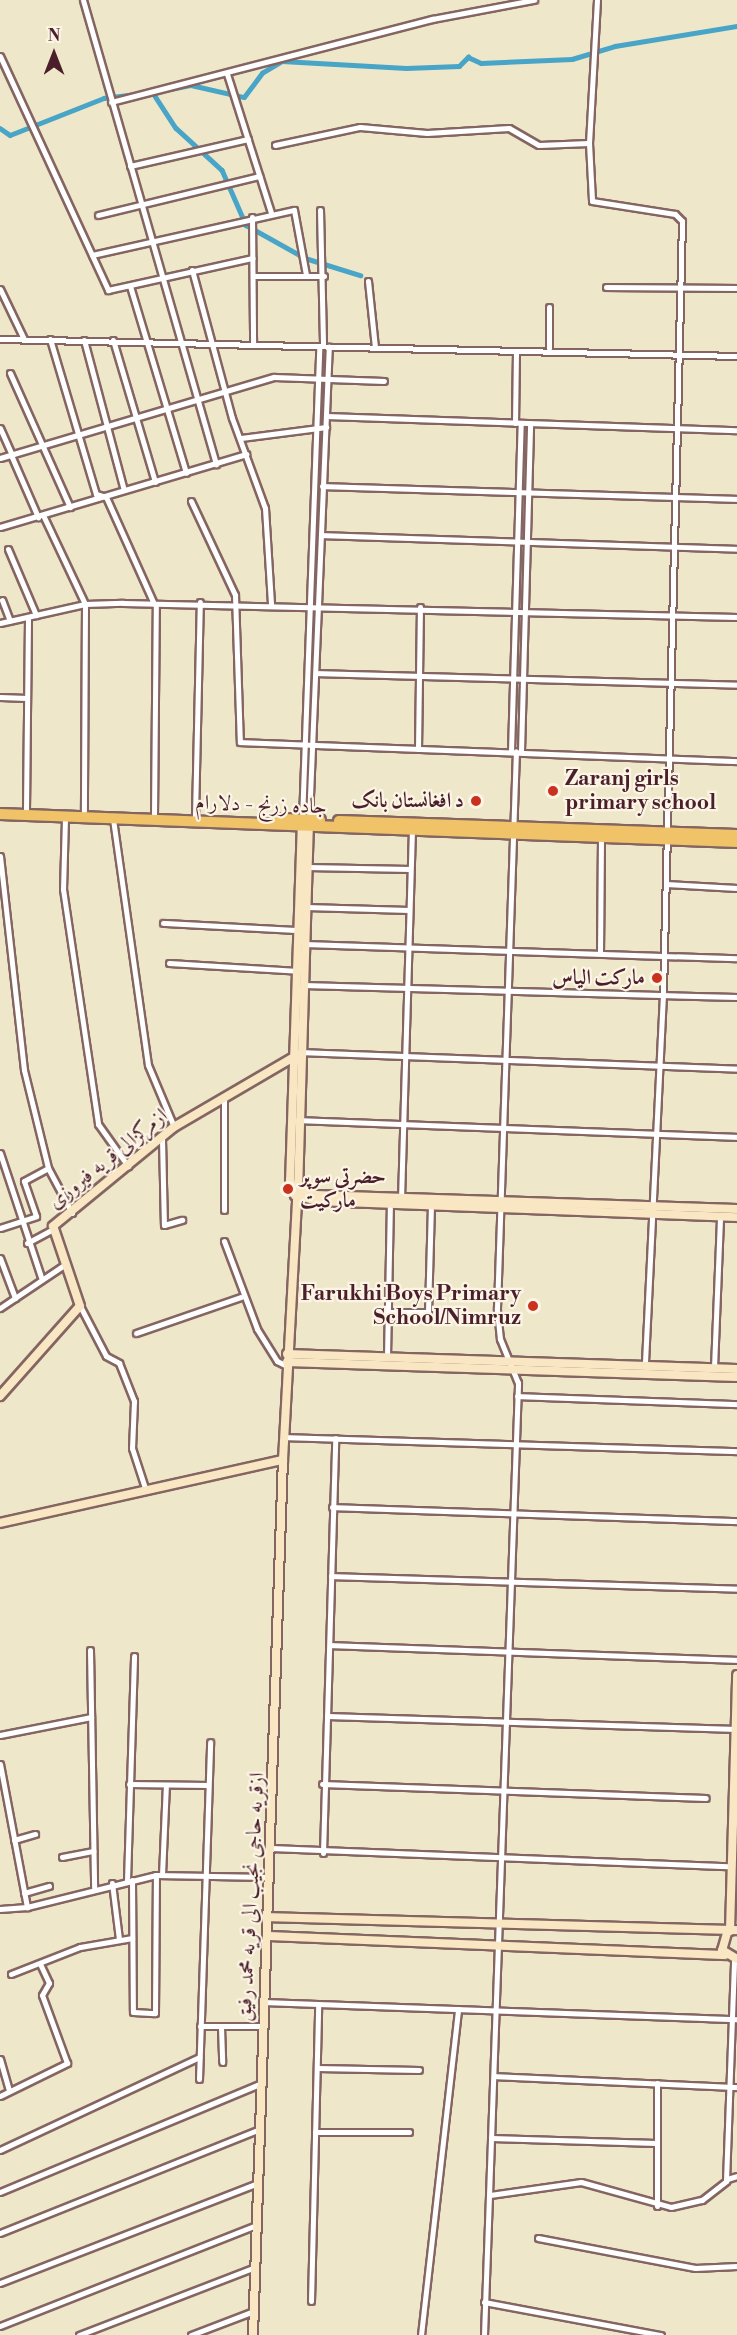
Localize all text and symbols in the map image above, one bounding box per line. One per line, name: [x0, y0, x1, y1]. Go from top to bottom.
north arrow: [24, 24, 84, 84]
text: N: [48, 26, 60, 46]
place label: Zaranj girls primary school: [565, 766, 716, 816]
marker: Zaranj girls primary school: [546, 784, 560, 798]
place label: د افغانستان بانک: [351, 788, 464, 814]
street label: جاده زرنج - دلارام: [195, 790, 327, 820]
marker: د افغانستان بانک: [469, 794, 483, 808]
place label: مارکت الیاس: [552, 965, 645, 991]
marker: مارکت الیاس: [650, 971, 664, 985]
street label: ازمرکزالی قریه فیروزی: [43, 1103, 173, 1215]
place label: حضرتی سوپر مارکیت: [300, 1164, 386, 1214]
marker: حضرتی سوپر مارکیت: [281, 1182, 295, 1196]
place label: Farukhi Boys Primary School/Nimruz: [301, 1281, 521, 1331]
marker: Farukhi Boys Primary School/Nimruz: [526, 1299, 540, 1313]
street label: ازقریه حاجی نجیب الی قریه محمد رفیق: [232, 1772, 270, 2022]

